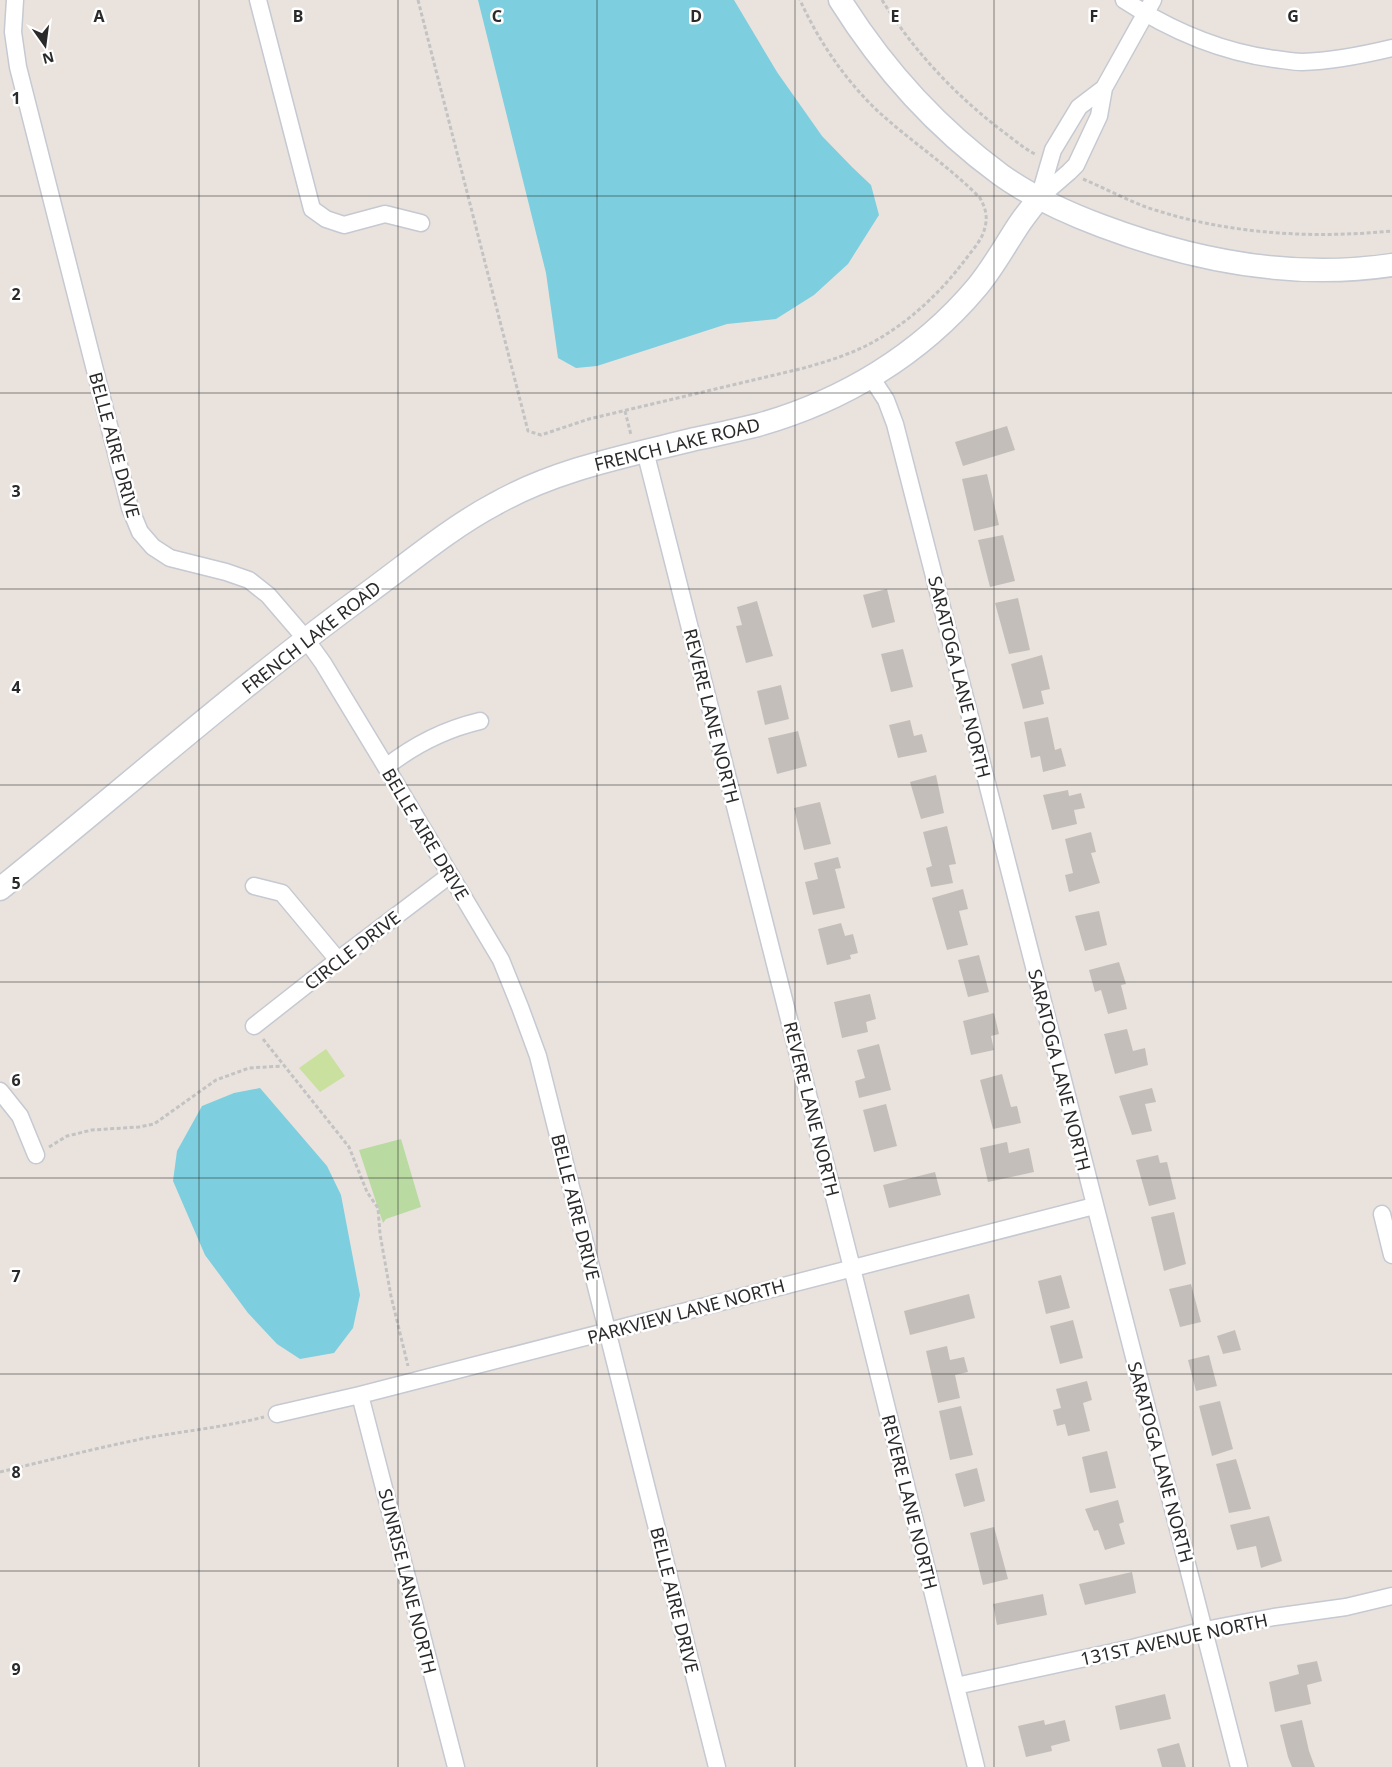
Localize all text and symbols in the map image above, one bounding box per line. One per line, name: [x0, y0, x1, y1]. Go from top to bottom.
text: A: [93, 5, 105, 27]
text: B: [293, 5, 303, 27]
text: C: [492, 5, 502, 27]
text: D: [690, 5, 702, 27]
text: E: [891, 5, 900, 27]
text: F: [1090, 5, 1098, 27]
text: G: [1287, 5, 1299, 27]
north arrow: [20, 20, 70, 70]
text: N: [40, 48, 56, 69]
text: 1: [11, 87, 21, 109]
text: 2: [11, 283, 21, 305]
street label: BELLE AIRE DRIVE: [84, 369, 146, 521]
street label: FRENCH LAKE ROAD: [592, 412, 762, 476]
text: 3: [11, 480, 21, 502]
street label: SARATOGA LANE NORTH: [923, 573, 997, 781]
street label: FRENCH LAKE ROAD: [237, 575, 385, 699]
street label: REVERE LANE NORTH: [679, 626, 745, 806]
text: 4: [11, 676, 21, 698]
street label: BELLE AIRE DRIVE: [377, 764, 475, 904]
text: 5: [11, 872, 21, 894]
street label: CIRCLE DRIVE: [299, 905, 405, 995]
street label: SARATOGA LANE NORTH: [1023, 966, 1097, 1174]
street label: REVERE LANE NORTH: [779, 1019, 845, 1199]
text: 6: [11, 1069, 21, 1091]
street label: BELLE AIRE DRIVE: [546, 1131, 606, 1283]
text: 7: [11, 1265, 21, 1287]
street label: PARKVIEW LANE NORTH: [584, 1273, 788, 1349]
street label: SARATOGA LANE NORTH: [1123, 1359, 1199, 1565]
street label: REVERE LANE NORTH: [877, 1412, 943, 1592]
text: 8: [11, 1461, 21, 1483]
street label: SUNRISE LANE NORTH: [373, 1486, 443, 1676]
street label: BELLE AIRE DRIVE: [645, 1524, 705, 1676]
street label: 131ST AVENUE NORTH: [1078, 1607, 1270, 1671]
text: 9: [11, 1658, 21, 1680]

